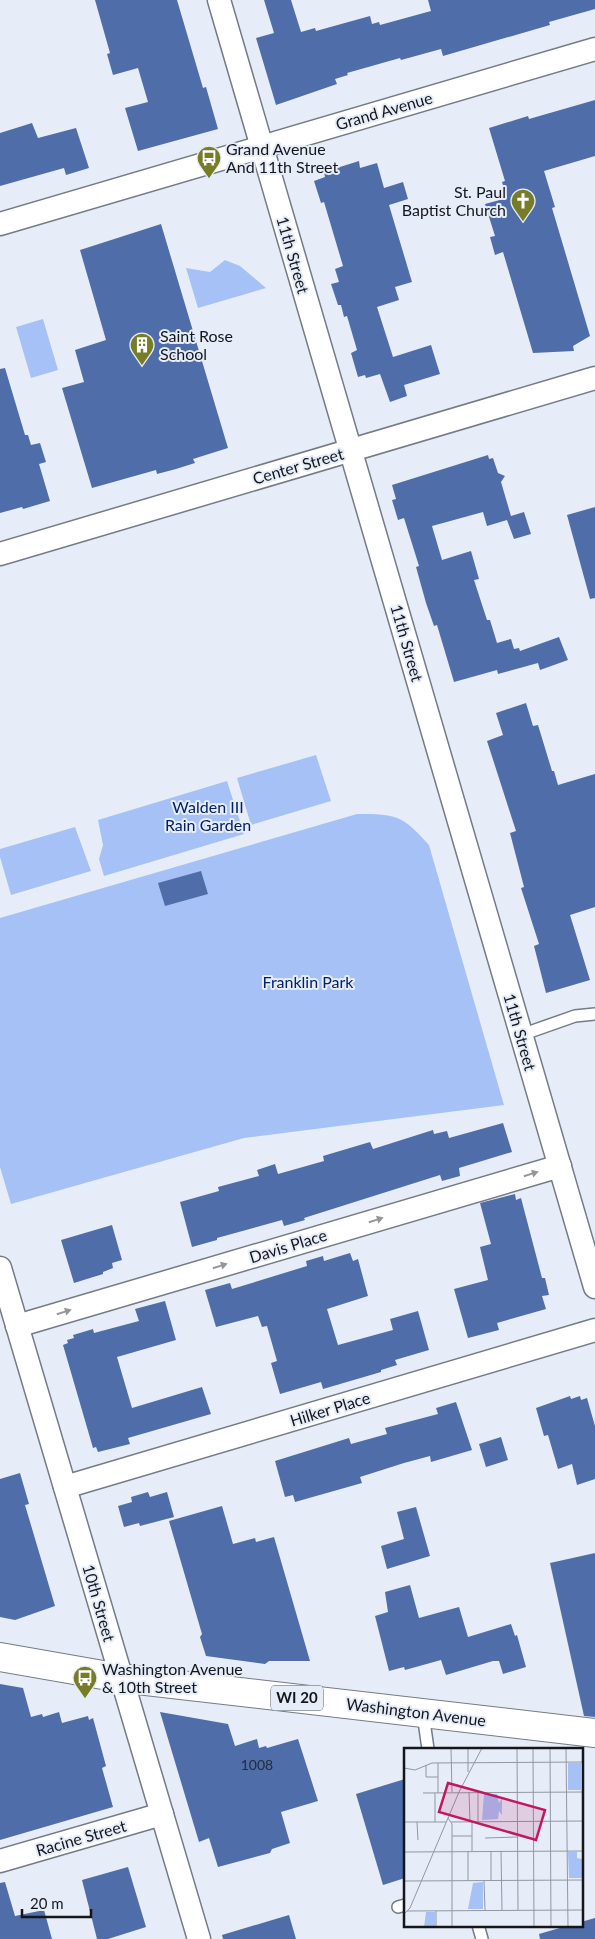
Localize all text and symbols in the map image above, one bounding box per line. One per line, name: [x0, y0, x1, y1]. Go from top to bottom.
street label: Grand Avenue: [333, 88, 434, 133]
place label: Grand Avenue And 11th Street: [226, 139, 338, 176]
bus stop icon: Grand Avenue And 11th Street: [196, 145, 222, 179]
place label: St. Paul Baptist Church: [402, 182, 506, 219]
church icon: St. Paul Baptist Church: [510, 188, 536, 222]
street label: 11th Street: [273, 214, 314, 296]
place label: Saint Rose School: [160, 326, 233, 363]
building icon: Saint Rose School: [129, 332, 155, 366]
street label: Center Street: [250, 443, 346, 488]
street label: 11th Street: [387, 602, 428, 684]
park label: Walden III Rain Garden: [165, 797, 251, 834]
park label: Franklin Park: [263, 972, 354, 991]
street label: 11th Street: [500, 991, 541, 1073]
one-way arrow: [524, 1170, 539, 1178]
one-way arrow: [368, 1216, 383, 1224]
street label: Davis Place: [247, 1225, 329, 1266]
one-way arrow: [212, 1262, 227, 1270]
one-way arrow: [57, 1308, 72, 1316]
street label: Hilker Place: [288, 1387, 372, 1430]
street label: 10th Street: [79, 1562, 120, 1644]
place label: Washington Avenue & 10th Street: [102, 1659, 243, 1696]
bus stop icon: Washington Avenue & 10th Street: [72, 1665, 98, 1699]
road number: WI 20: [271, 1686, 323, 1710]
street label: Washington Avenue: [345, 1693, 487, 1730]
inset map: [404, 1748, 582, 1926]
house number: 1008: [241, 1756, 273, 1773]
street label: Racine Street: [34, 1816, 128, 1859]
scale bar: [22, 1886, 91, 1918]
text: 20 m: [30, 1894, 64, 1912]

